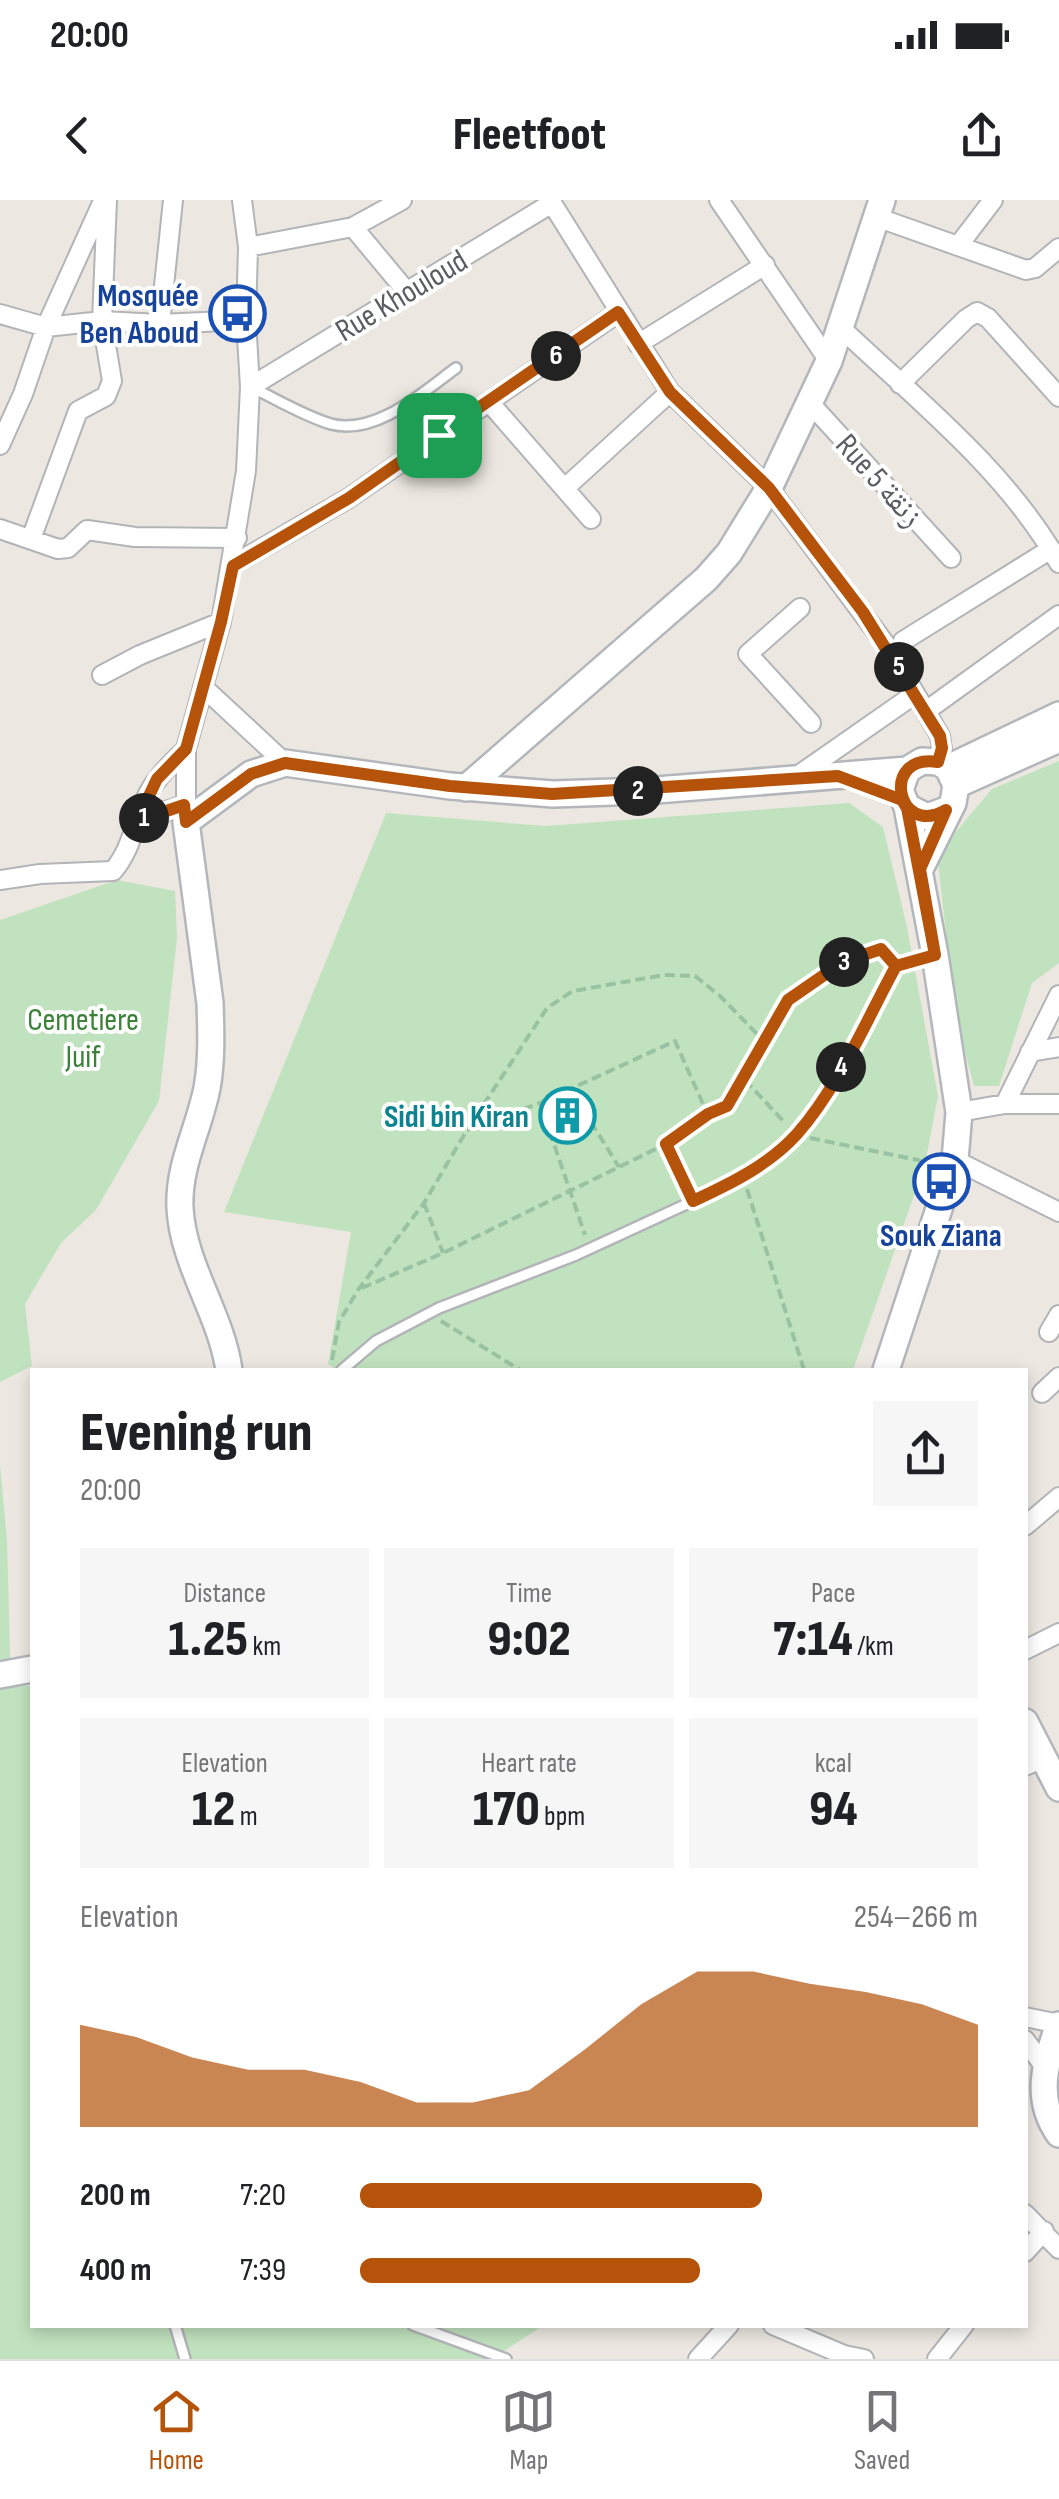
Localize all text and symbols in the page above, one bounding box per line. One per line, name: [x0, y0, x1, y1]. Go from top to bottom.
text: 20:00: [50, 13, 129, 58]
icon: back: [50, 108, 105, 163]
text: Fleetfoot: [453, 108, 606, 163]
icon: share: [954, 108, 1009, 163]
street label: Rue Khouloud: [329, 242, 475, 351]
place label: Mosquée Ben Aboud: [80, 277, 199, 353]
bus stop icon: Mosquée Ben Aboud: [208, 283, 268, 343]
pin: 6: [531, 331, 581, 381]
text: 6: [549, 339, 563, 372]
pin: [397, 393, 482, 478]
icon: arrive: [412, 408, 467, 463]
street label: Rue 5 زنقة: [827, 426, 931, 536]
pin: 5: [874, 642, 924, 692]
text: 5: [893, 650, 905, 683]
pin: 2: [613, 766, 663, 816]
text: 2: [632, 774, 644, 807]
pin: 1: [119, 793, 169, 843]
text: 1: [139, 801, 149, 834]
pin: 3: [819, 937, 869, 987]
text: 3: [838, 945, 850, 978]
park label: Cemetiere Juif: [27, 1001, 139, 1077]
pin: 4: [816, 1042, 866, 1092]
text: 4: [834, 1050, 848, 1083]
building icon: Sidi bin Kiran: [538, 1086, 598, 1146]
place label: Sidi bin Kiran: [384, 1098, 529, 1137]
bus stop icon: Souk Ziana: [911, 1151, 971, 1211]
place label: Souk Ziana: [880, 1217, 1002, 1256]
text: Evening run: [80, 1400, 313, 1467]
button: share: [873, 1401, 978, 1506]
text: 20:00: [80, 1471, 142, 1510]
text: Distance: [183, 1577, 266, 1610]
text: Time: [506, 1577, 552, 1610]
text: Pace: [811, 1577, 856, 1610]
text: 1.25: [168, 1610, 248, 1670]
text: 9:02: [487, 1610, 571, 1670]
text: 7:14: [773, 1610, 853, 1670]
text: km: [248, 1630, 281, 1663]
text: /km: [853, 1630, 894, 1663]
text: Elevation: [181, 1747, 268, 1780]
text: Heart rate: [481, 1747, 577, 1780]
text: kcal: [815, 1747, 852, 1780]
text: 12: [192, 1780, 235, 1840]
text: 170: [473, 1780, 540, 1840]
text: 94: [809, 1780, 858, 1840]
text: m: [235, 1800, 258, 1833]
text: bpm: [540, 1800, 585, 1833]
text: Elevation: [80, 1898, 179, 1937]
text: 254–266 m: [854, 1898, 978, 1937]
text: 200 m: [80, 2176, 151, 2215]
text: 7:20: [240, 2176, 286, 2215]
text: 400 m: [80, 2251, 152, 2290]
text: 7:39: [240, 2251, 286, 2290]
tab: Home: [149, 2384, 204, 2477]
tab: Map: [501, 2384, 556, 2477]
tab: Saved: [854, 2384, 910, 2477]

